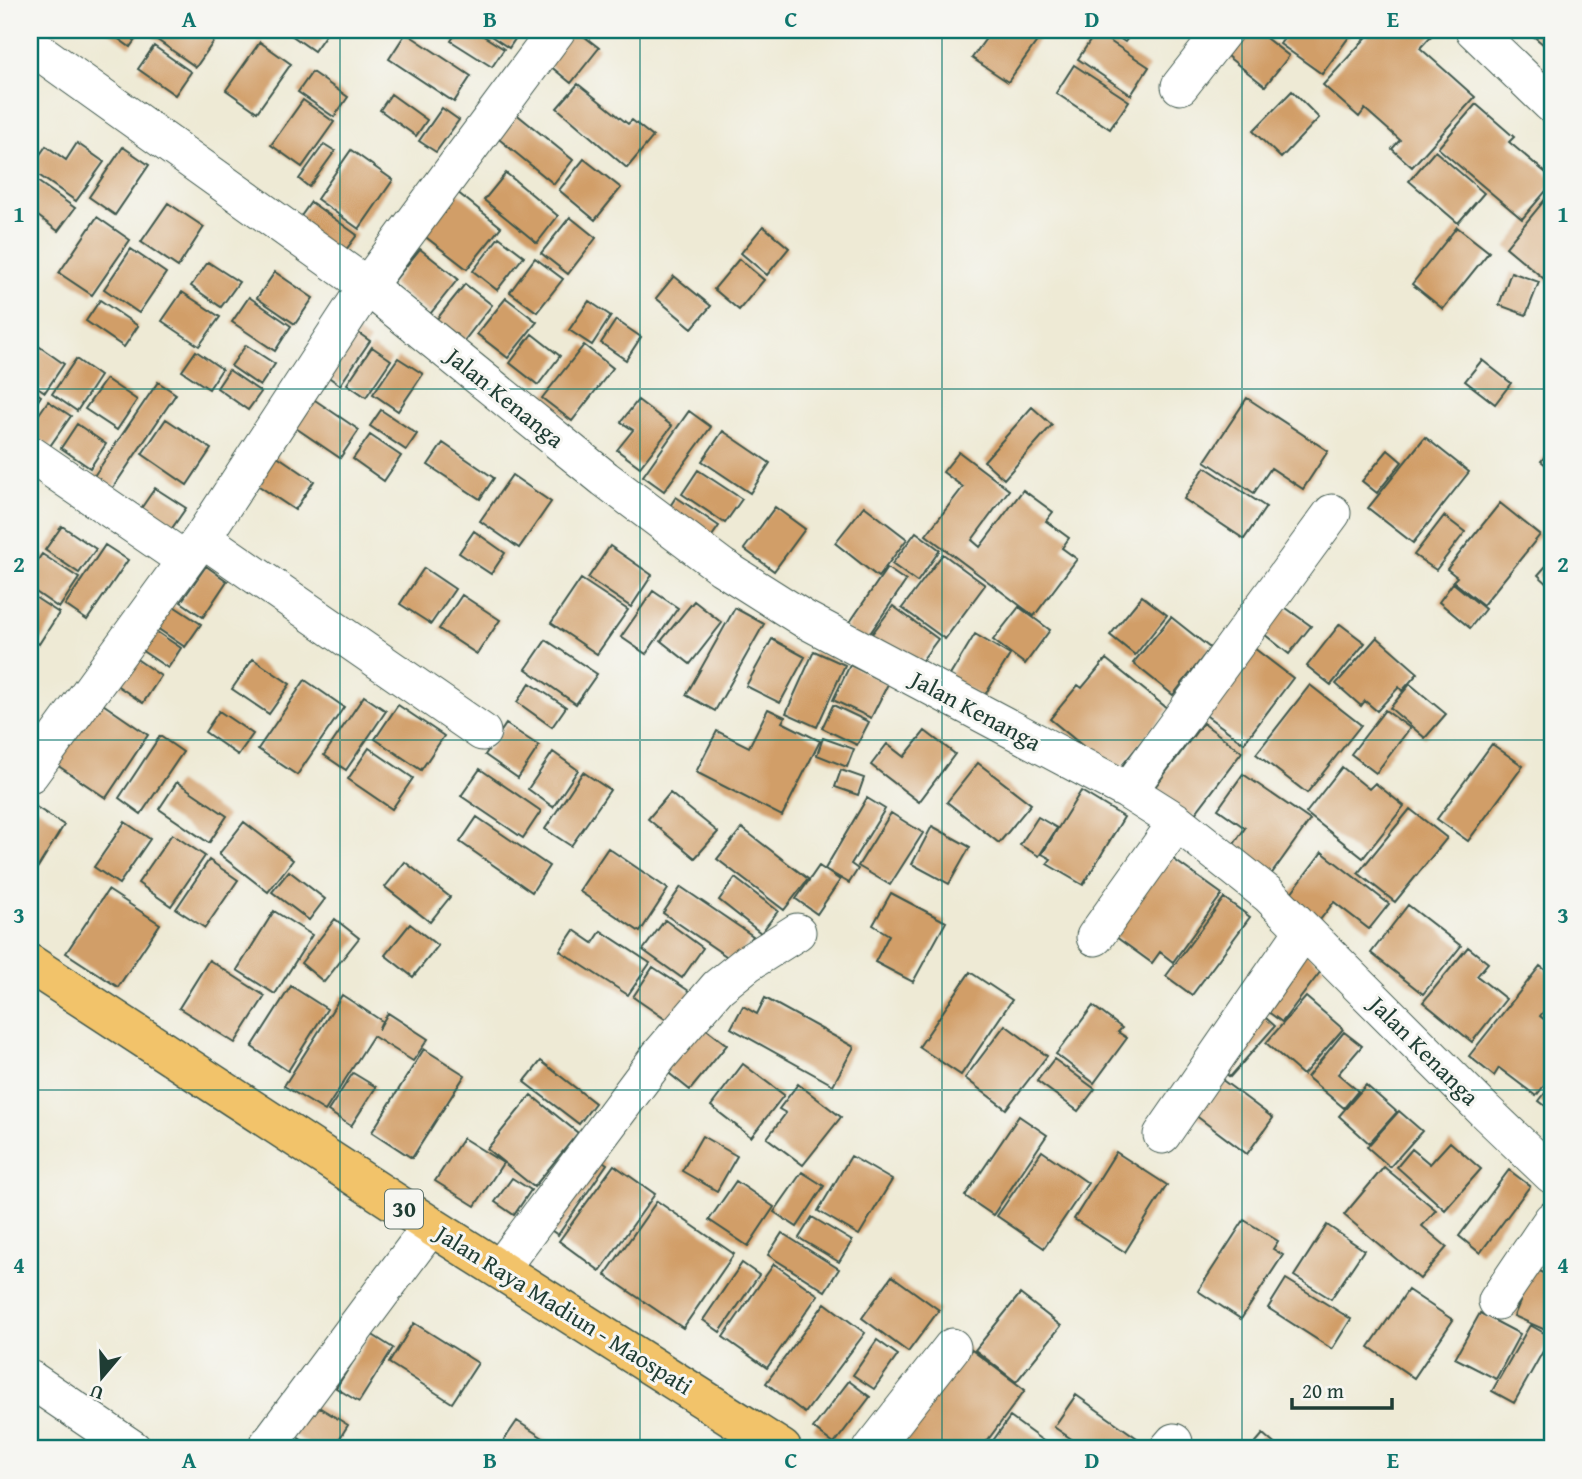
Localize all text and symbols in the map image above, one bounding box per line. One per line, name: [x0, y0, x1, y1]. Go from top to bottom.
text: A: [182, 2, 197, 35]
text: B: [483, 2, 497, 35]
text: C: [784, 2, 798, 35]
text: D: [1085, 2, 1100, 35]
text: E: [1387, 2, 1399, 35]
text: 1: [13, 197, 25, 230]
text: 1: [1557, 197, 1569, 230]
street label: Jalan Kenanga: [436, 337, 572, 457]
text: 2: [13, 547, 25, 580]
text: 2: [1557, 547, 1569, 580]
street label: Jalan Kenanga: [902, 660, 1048, 760]
text: 3: [13, 898, 25, 931]
text: 3: [1557, 898, 1569, 931]
street label: Jalan Kenanga: [1359, 986, 1488, 1114]
road number: 30: [385, 1190, 423, 1228]
street label: Jalan Raya Madiun - Maospati: [426, 1214, 700, 1403]
text: 4: [13, 1248, 25, 1281]
text: 4: [1557, 1248, 1569, 1281]
north arrow: [66, 1342, 136, 1412]
scale bar: [1292, 1367, 1391, 1411]
text: 20 m: [1302, 1375, 1344, 1406]
text: U: [86, 1378, 107, 1408]
text: A: [182, 1443, 197, 1476]
text: B: [483, 1443, 497, 1476]
text: C: [784, 1443, 798, 1476]
text: D: [1085, 1443, 1100, 1476]
text: E: [1387, 1443, 1399, 1476]

